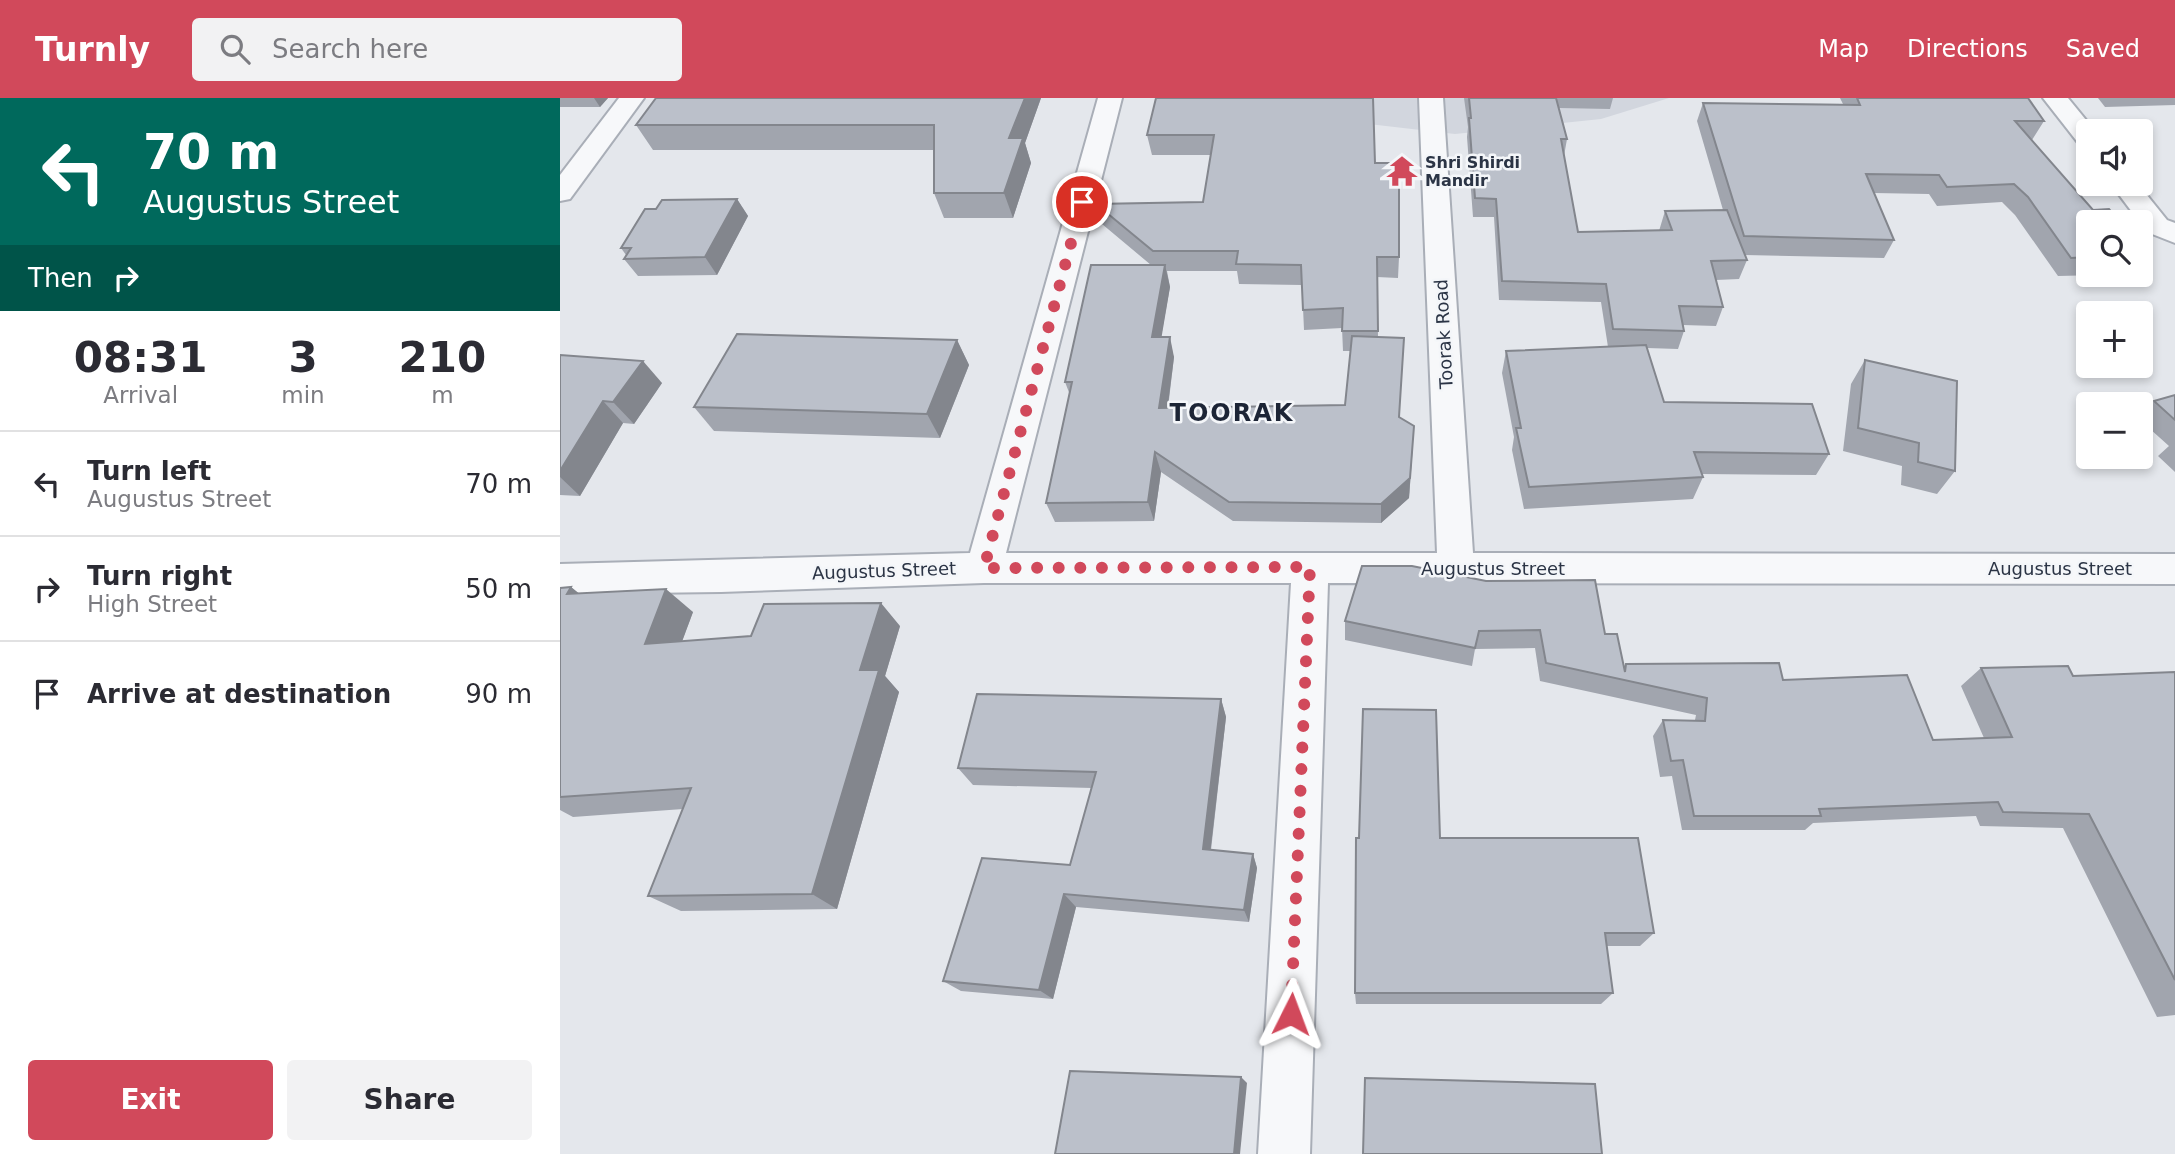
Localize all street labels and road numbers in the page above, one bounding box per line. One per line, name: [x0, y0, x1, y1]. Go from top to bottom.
street label: Toorak Road: [1430, 279, 1457, 390]
street label: Augustus Street: [812, 557, 956, 584]
street label: Augustus Street: [1421, 558, 1565, 579]
street label: Augustus Street: [1988, 558, 2132, 579]

